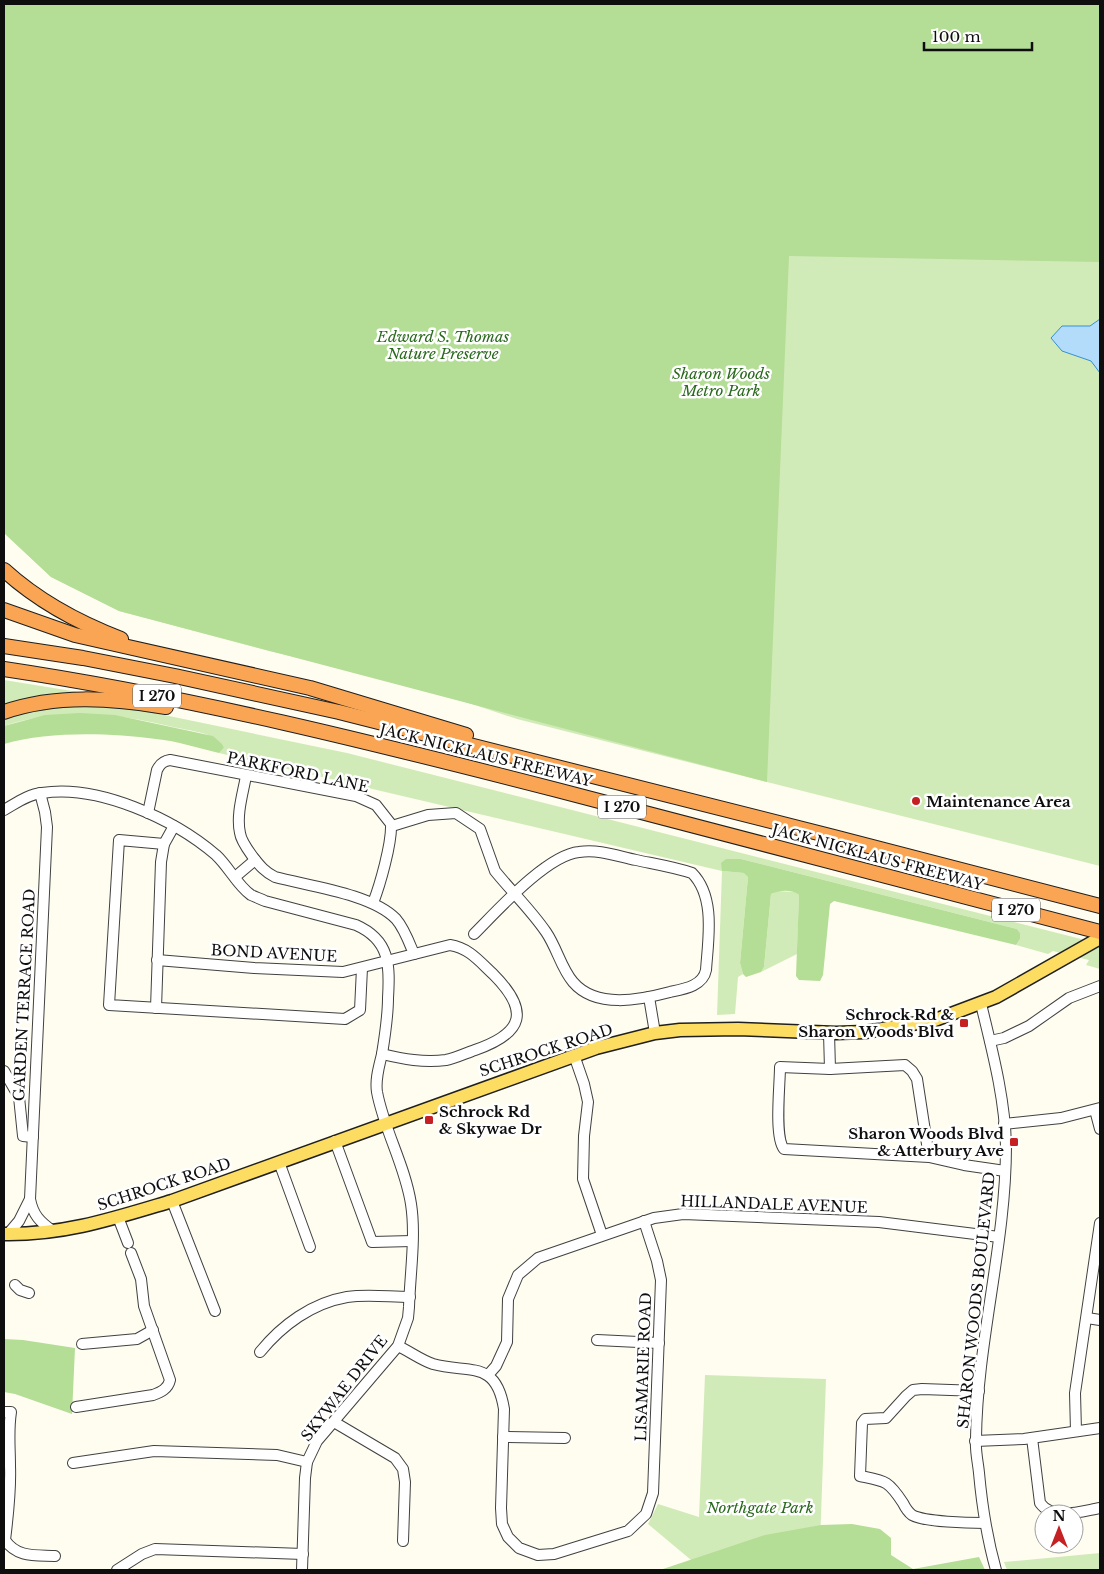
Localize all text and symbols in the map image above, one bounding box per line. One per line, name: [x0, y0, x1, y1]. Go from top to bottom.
scale bar: [924, 20, 1032, 52]
text: 100 m: [932, 27, 981, 46]
park label: Edward S. Thomas Nature Preserve: [376, 327, 509, 363]
park label: Sharon Woods Metro Park: [672, 364, 770, 400]
road number: I 270: [133, 684, 181, 708]
street label: JACK NICKLAUS FREEWAY: [376, 719, 595, 791]
street label: PARKFORD LANE: [225, 748, 371, 796]
place label: Maintenance Area: [926, 792, 1071, 811]
marker: Maintenance Area: [910, 795, 922, 807]
road number: I 270: [598, 796, 646, 819]
street label: JACK NICKLAUS FREEWAY: [768, 819, 987, 895]
street label: GARDEN TERRACE ROAD: [9, 888, 39, 1102]
road number: I 270: [992, 898, 1040, 922]
street label: BOND AVENUE: [210, 940, 338, 966]
place label: Schrock Rd & Sharon Woods Blvd: [798, 1005, 955, 1041]
marker: Schrock Rd & Sharon Woods Blvd: [958, 1017, 970, 1029]
street label: SCHROCK ROAD: [477, 1019, 615, 1081]
place label: Schrock Rd & Skywae Dr: [439, 1102, 542, 1138]
marker: Schrock Rd & Skywae Dr: [423, 1114, 435, 1126]
place label: Sharon Woods Blvd & Atterbury Ave: [848, 1124, 1005, 1160]
marker: Sharon Woods Blvd & Atterbury Ave: [1008, 1136, 1020, 1148]
street label: SCHROCK ROAD: [95, 1153, 233, 1215]
street label: SHARON WOODS BOULEVARD: [953, 1171, 999, 1429]
street label: HILLANDALE AVENUE: [680, 1191, 868, 1217]
street label: LISAMARIE ROAD: [631, 1292, 655, 1442]
street label: SKYWAE DRIVE: [297, 1331, 391, 1445]
park label: Northgate Park: [706, 1498, 813, 1517]
north arrow: [1034, 1504, 1084, 1554]
text: N: [1052, 1507, 1066, 1525]

